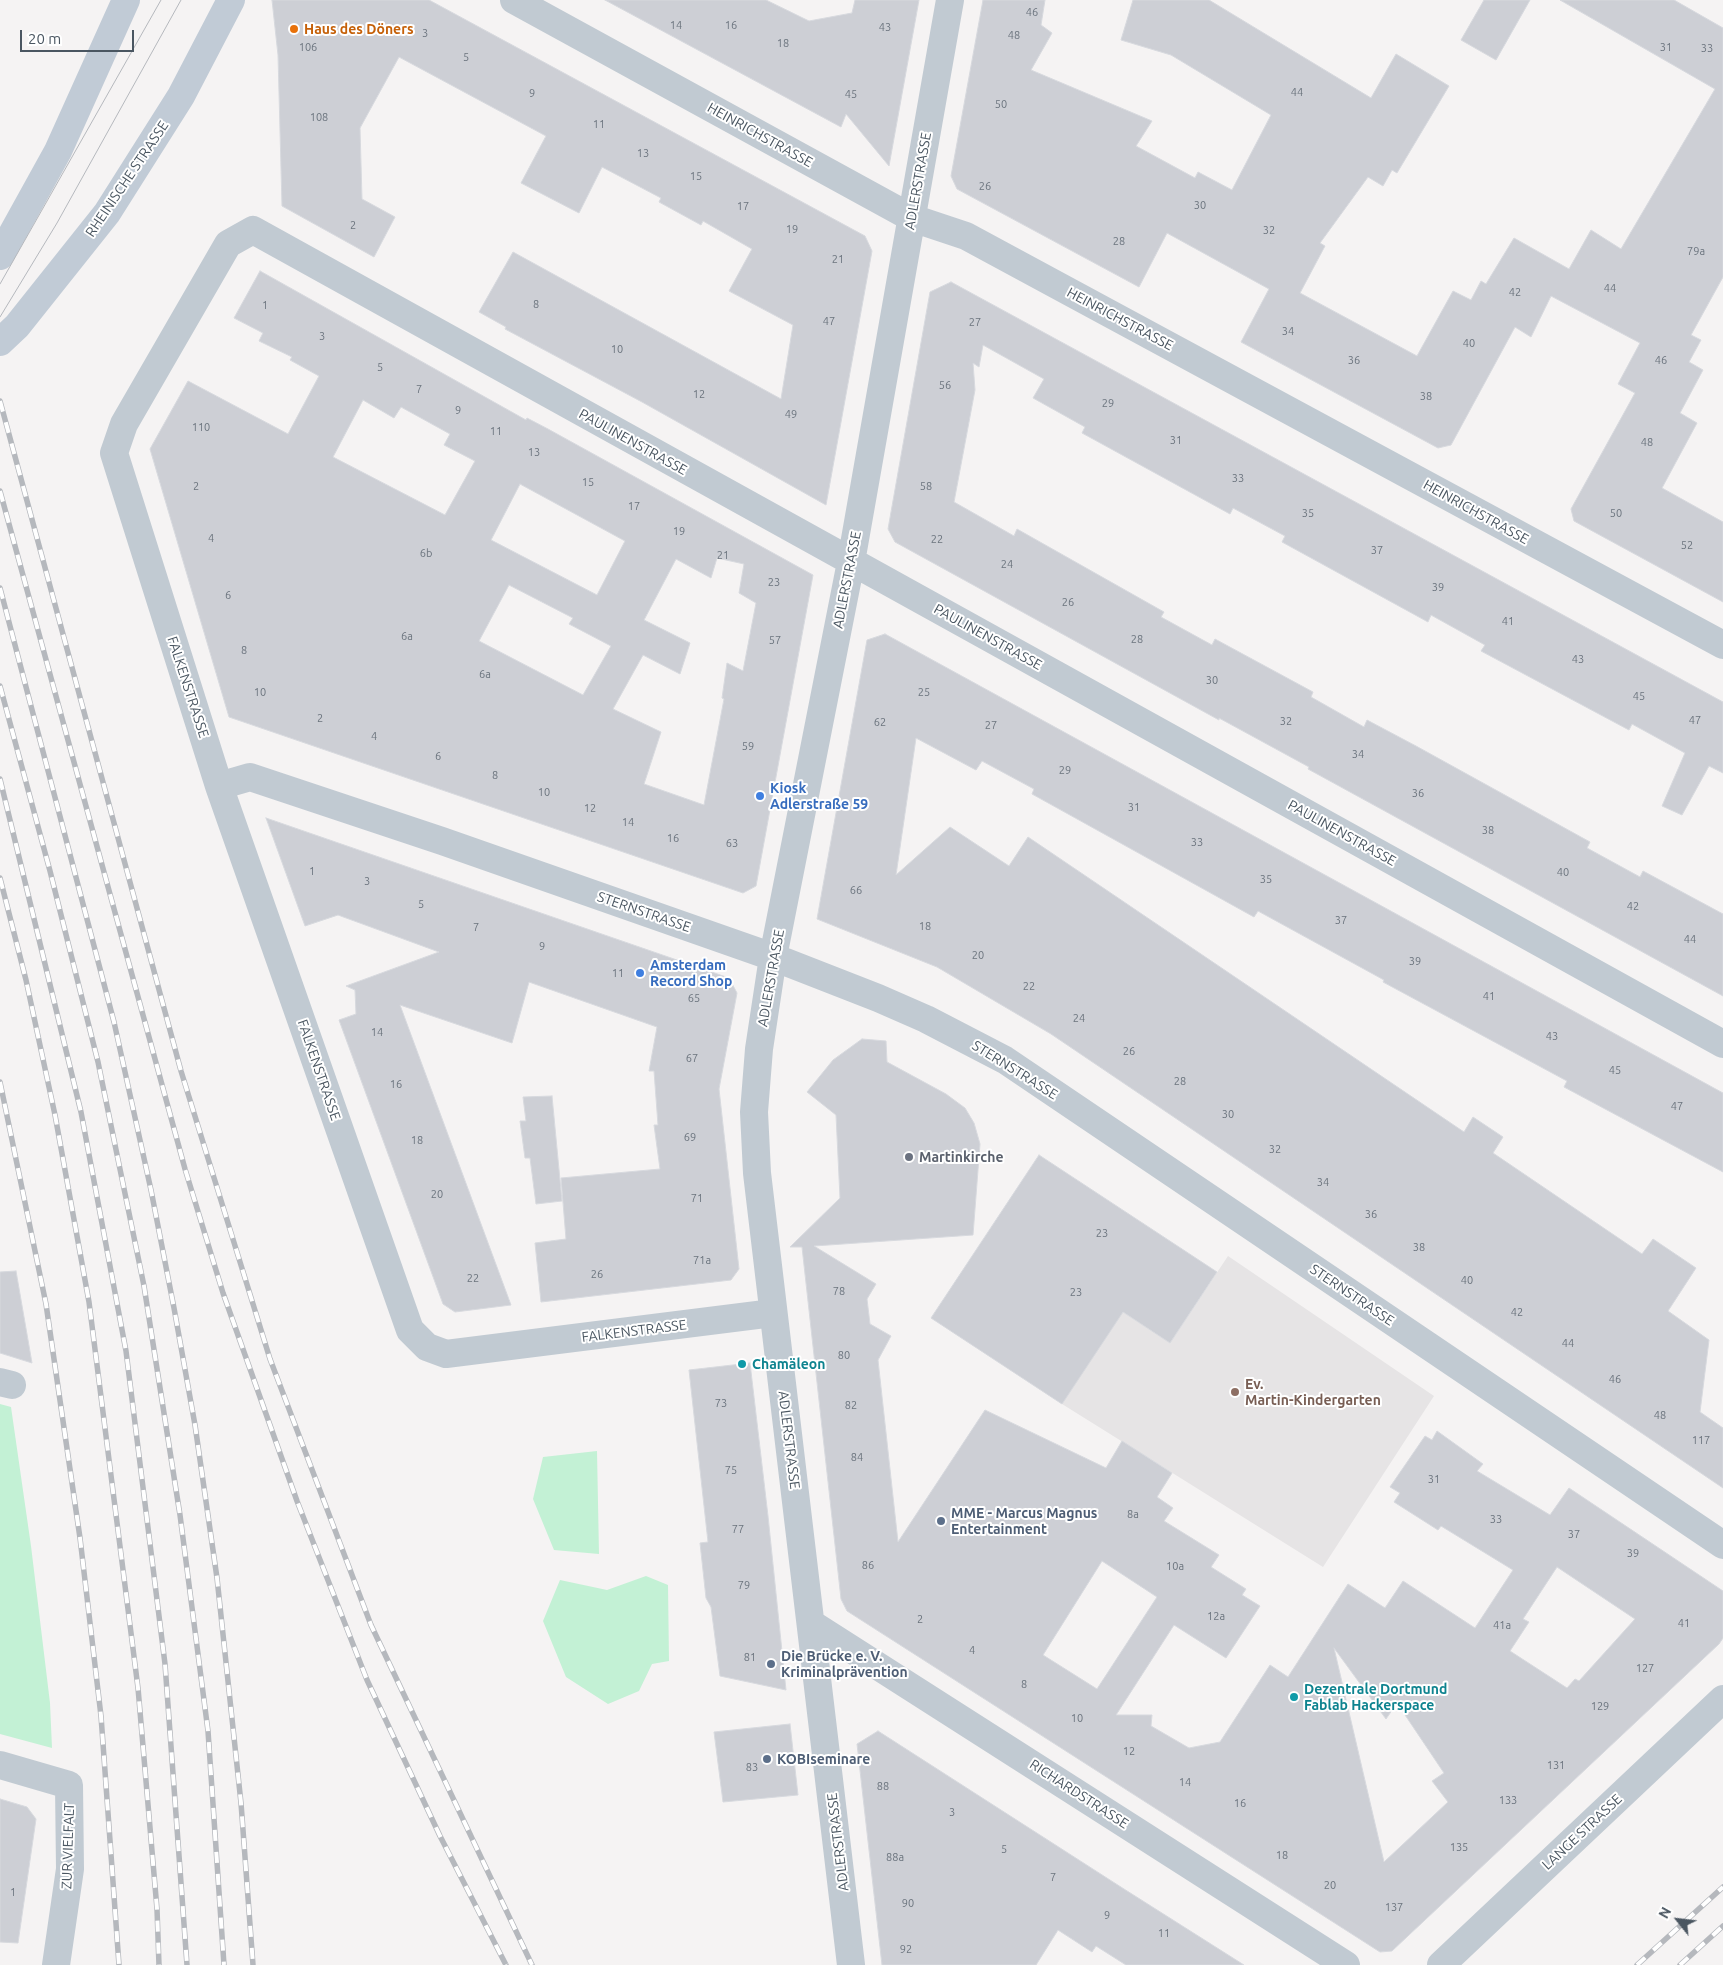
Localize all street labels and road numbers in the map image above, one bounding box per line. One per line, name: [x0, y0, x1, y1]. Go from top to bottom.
street label: HEINRICHSTRASSE: [704, 99, 816, 171]
street label: RHEINISCHE STRASSE: [82, 118, 172, 240]
street label: ADLERSTRASSE: [901, 131, 935, 231]
street label: HEINRICHSTRASSE: [1064, 284, 1176, 354]
street label: PAULINENSTRASSE: [576, 405, 690, 479]
street label: HEINRICHSTRASSE: [1420, 476, 1532, 548]
street label: ADLERSTRASSE: [829, 530, 865, 630]
street label: PAULINENSTRASSE: [931, 600, 1045, 674]
street label: FALKENSTRASSE: [164, 634, 212, 740]
street label: PAULINENSTRASSE: [1285, 796, 1399, 870]
street label: STERNSTRASSE: [595, 888, 693, 936]
street label: ADLERSTRASSE: [754, 928, 788, 1028]
street label: FALKENSTRASSE: [294, 1017, 344, 1123]
street label: STERNSTRASSE: [969, 1037, 1061, 1103]
street label: STERNSTRASSE: [1307, 1261, 1397, 1329]
street label: FALKENSTRASSE: [581, 1316, 687, 1346]
street label: ADLERSTRASSE: [775, 1390, 803, 1490]
street label: RICHARDSTRASSE: [1026, 1756, 1132, 1832]
street label: LANGE STRASSE: [1539, 1791, 1625, 1873]
street label: ADLERSTRASSE: [824, 1792, 852, 1892]
street label: ZUR VIELFALT: [58, 1803, 78, 1889]

